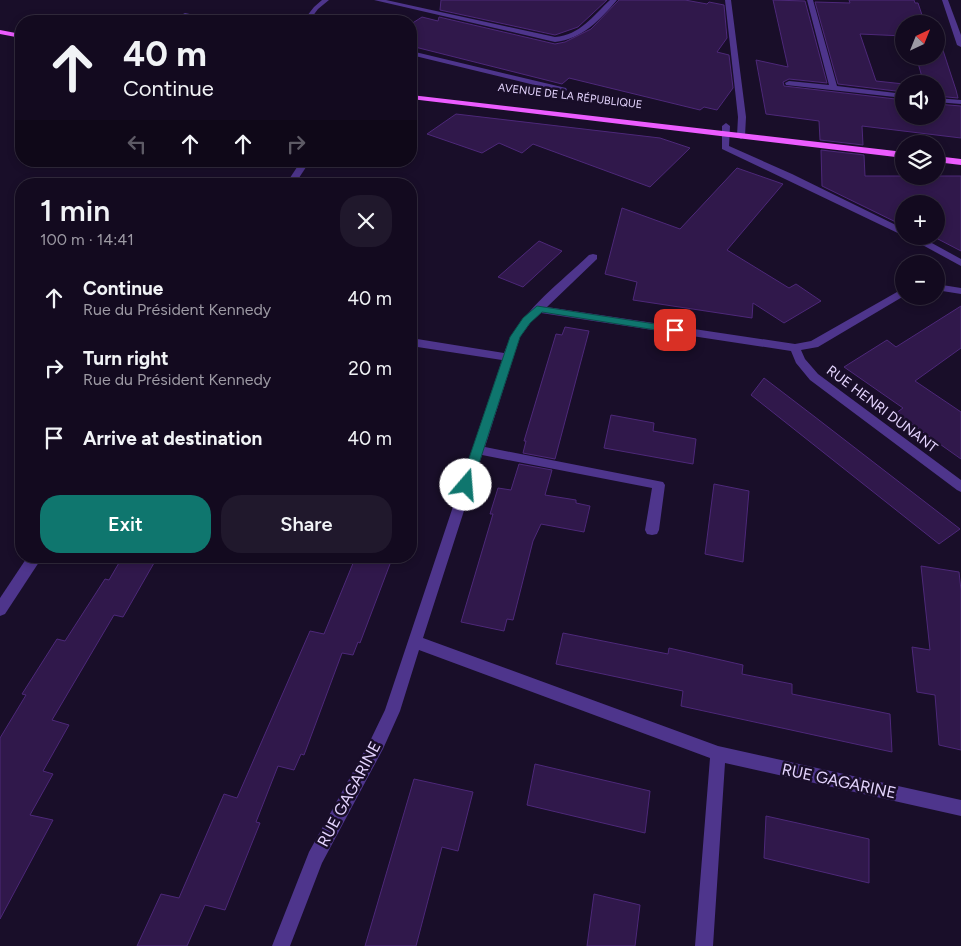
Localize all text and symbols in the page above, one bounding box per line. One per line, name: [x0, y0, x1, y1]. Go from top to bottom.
north arrow: [895, 15, 945, 65]
map controls: [895, 15, 945, 305]
text: 40 m: [123, 33, 207, 75]
icon: ahead: [40, 35, 105, 100]
text: Continue: [123, 75, 214, 102]
button: sound: [895, 75, 945, 125]
street label: AVENUE DE LA RÉPUBLIQUE: [497, 81, 643, 111]
icon: left: [123, 130, 151, 158]
icon: ahead: [176, 130, 204, 158]
icon: ahead: [229, 130, 257, 158]
icon: right: [282, 130, 310, 158]
button: layers: [895, 135, 945, 185]
text: 1 min: [40, 192, 110, 229]
button: close: [340, 195, 392, 247]
button: +: [895, 195, 945, 245]
text: 100 m · 14:41: [40, 230, 134, 249]
button: −: [895, 255, 945, 305]
text: Continue: [83, 277, 163, 300]
icon: ahead: [40, 284, 68, 312]
text: 40 m: [347, 287, 392, 310]
text: Rue du Président Kennedy: [83, 300, 271, 319]
pin: [654, 309, 696, 351]
icon: arrive: [661, 316, 689, 344]
text: Turn right: [83, 347, 169, 370]
icon: right: [40, 354, 68, 382]
text: 20 m: [348, 357, 392, 380]
street label: RUE HENRI DUNANT: [823, 362, 941, 456]
text: Rue du Président Kennedy: [83, 370, 271, 389]
icon: arrive: [40, 424, 68, 452]
text: Arrive at destination: [83, 427, 262, 450]
text: 40 m: [347, 427, 392, 450]
position arrow: [439, 458, 491, 510]
button: Exit: [40, 495, 211, 553]
button: Share: [221, 495, 392, 553]
street label: RUE GAGARINE: [313, 738, 385, 850]
street label: RUE GAGARINE: [780, 760, 898, 802]

